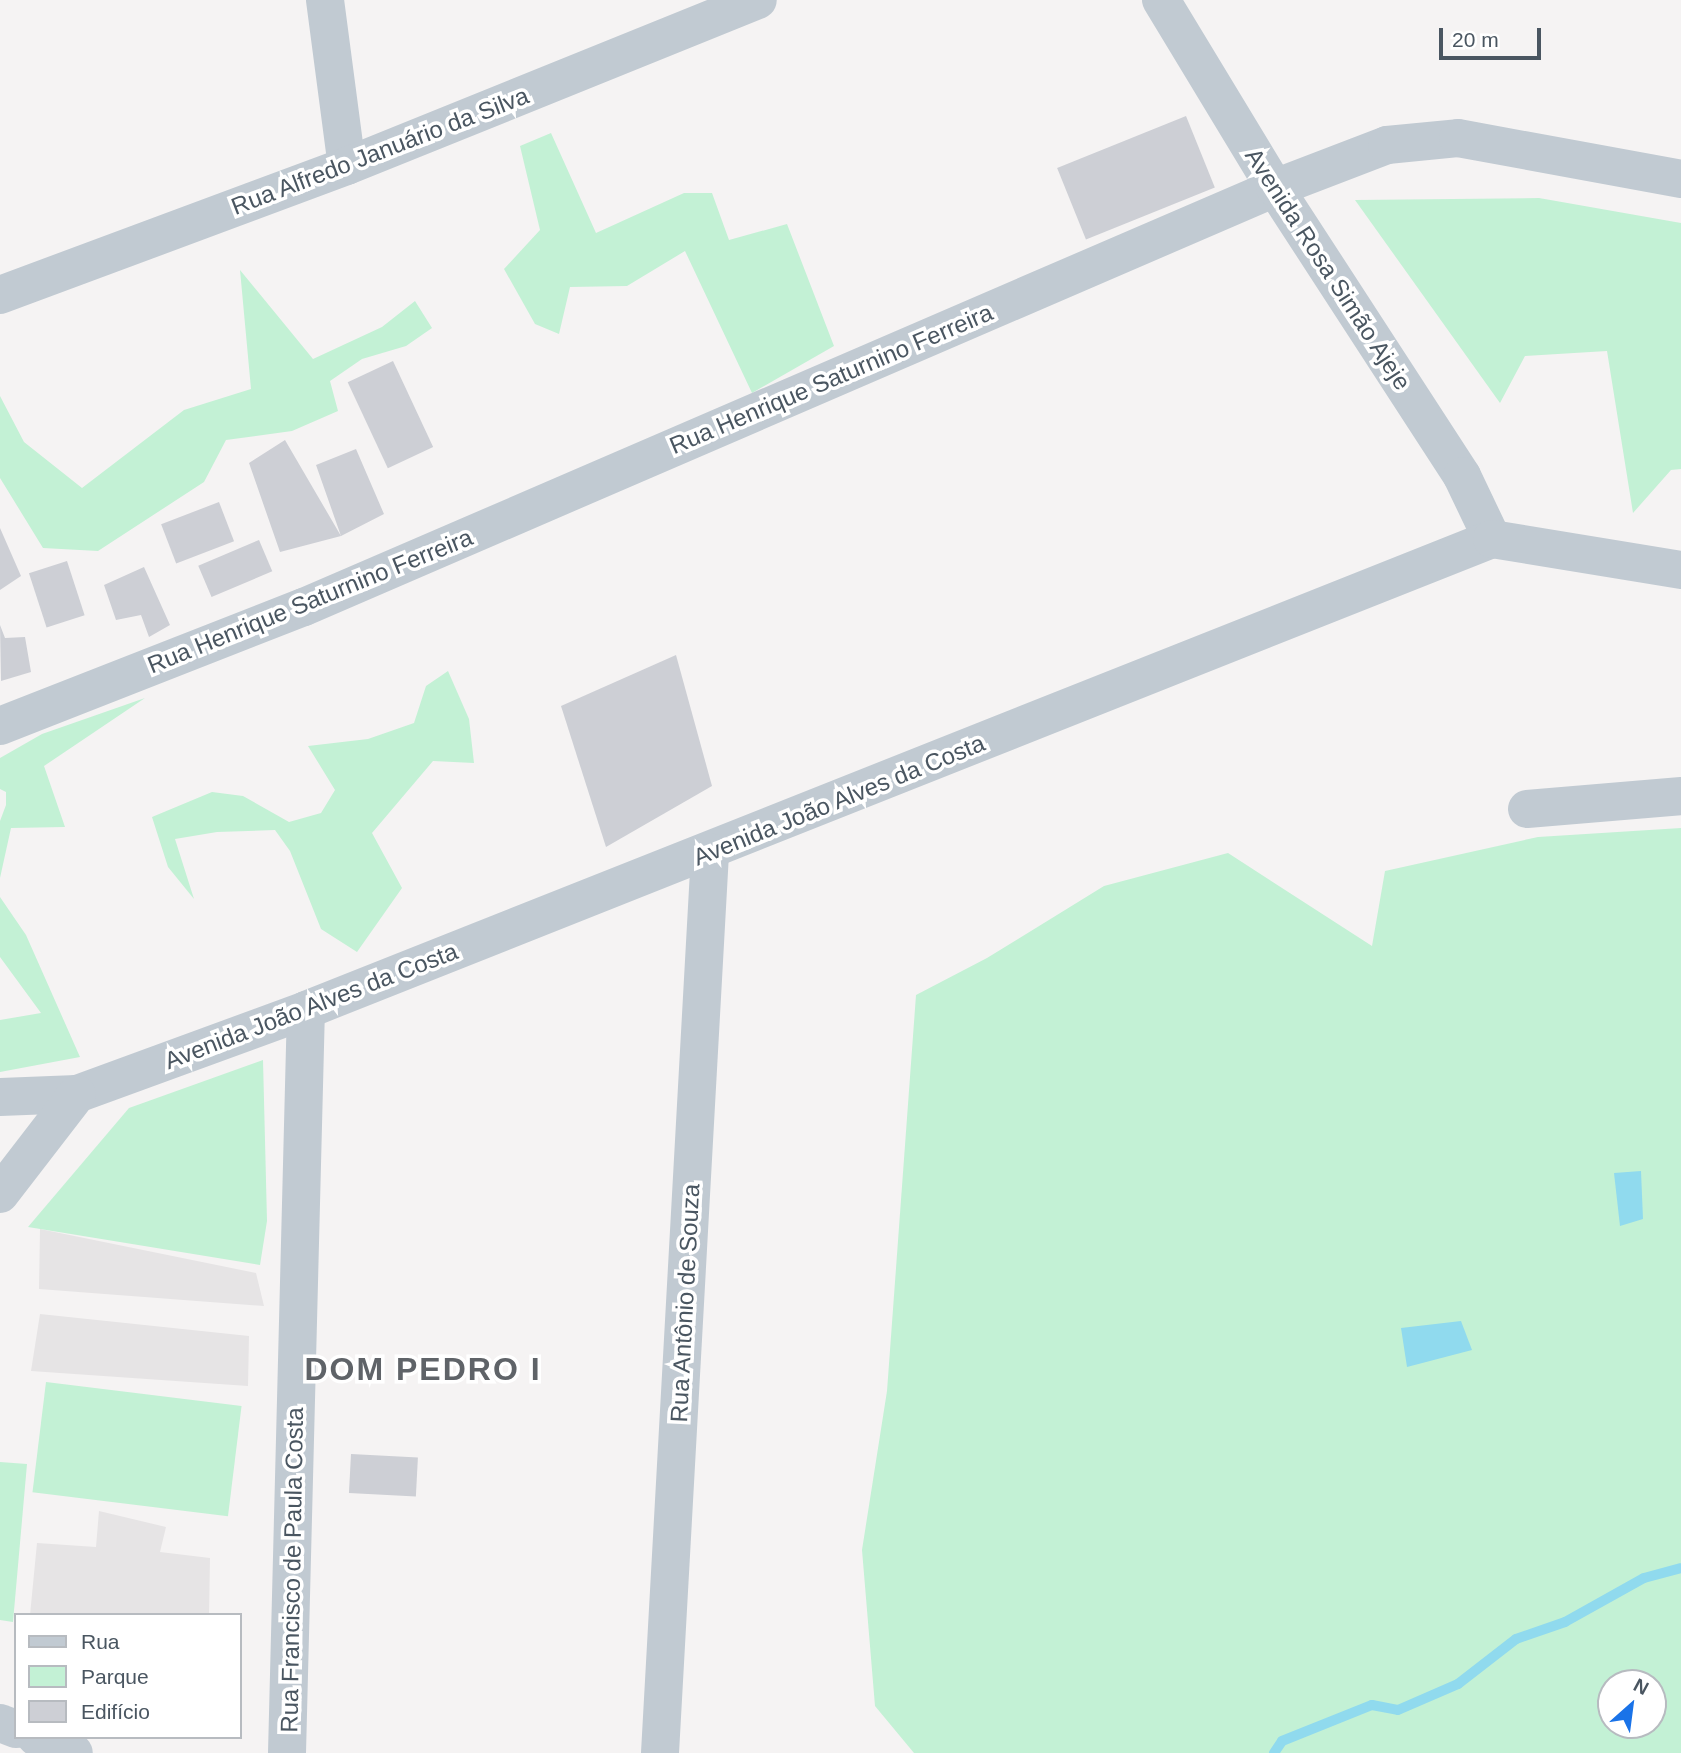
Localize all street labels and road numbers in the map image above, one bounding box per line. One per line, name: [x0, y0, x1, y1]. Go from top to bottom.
street label: Rua Alfredo Januário da Silva: [227, 81, 533, 221]
street label: Avenida Rosa Simão Ajeje: [1239, 142, 1417, 396]
street label: Rua Henrique Saturnino Ferreira: [665, 298, 997, 460]
street label: Rua Henrique Saturnino Ferreira: [143, 522, 477, 680]
street label: Avenida João Alves da Costa: [688, 728, 990, 872]
street label: Avenida João Alves da Costa: [160, 936, 462, 1076]
street label: Rua Antônio de Souza: [664, 1182, 706, 1424]
street label: Rua Francisco de Paula Costa: [275, 1407, 309, 1733]

